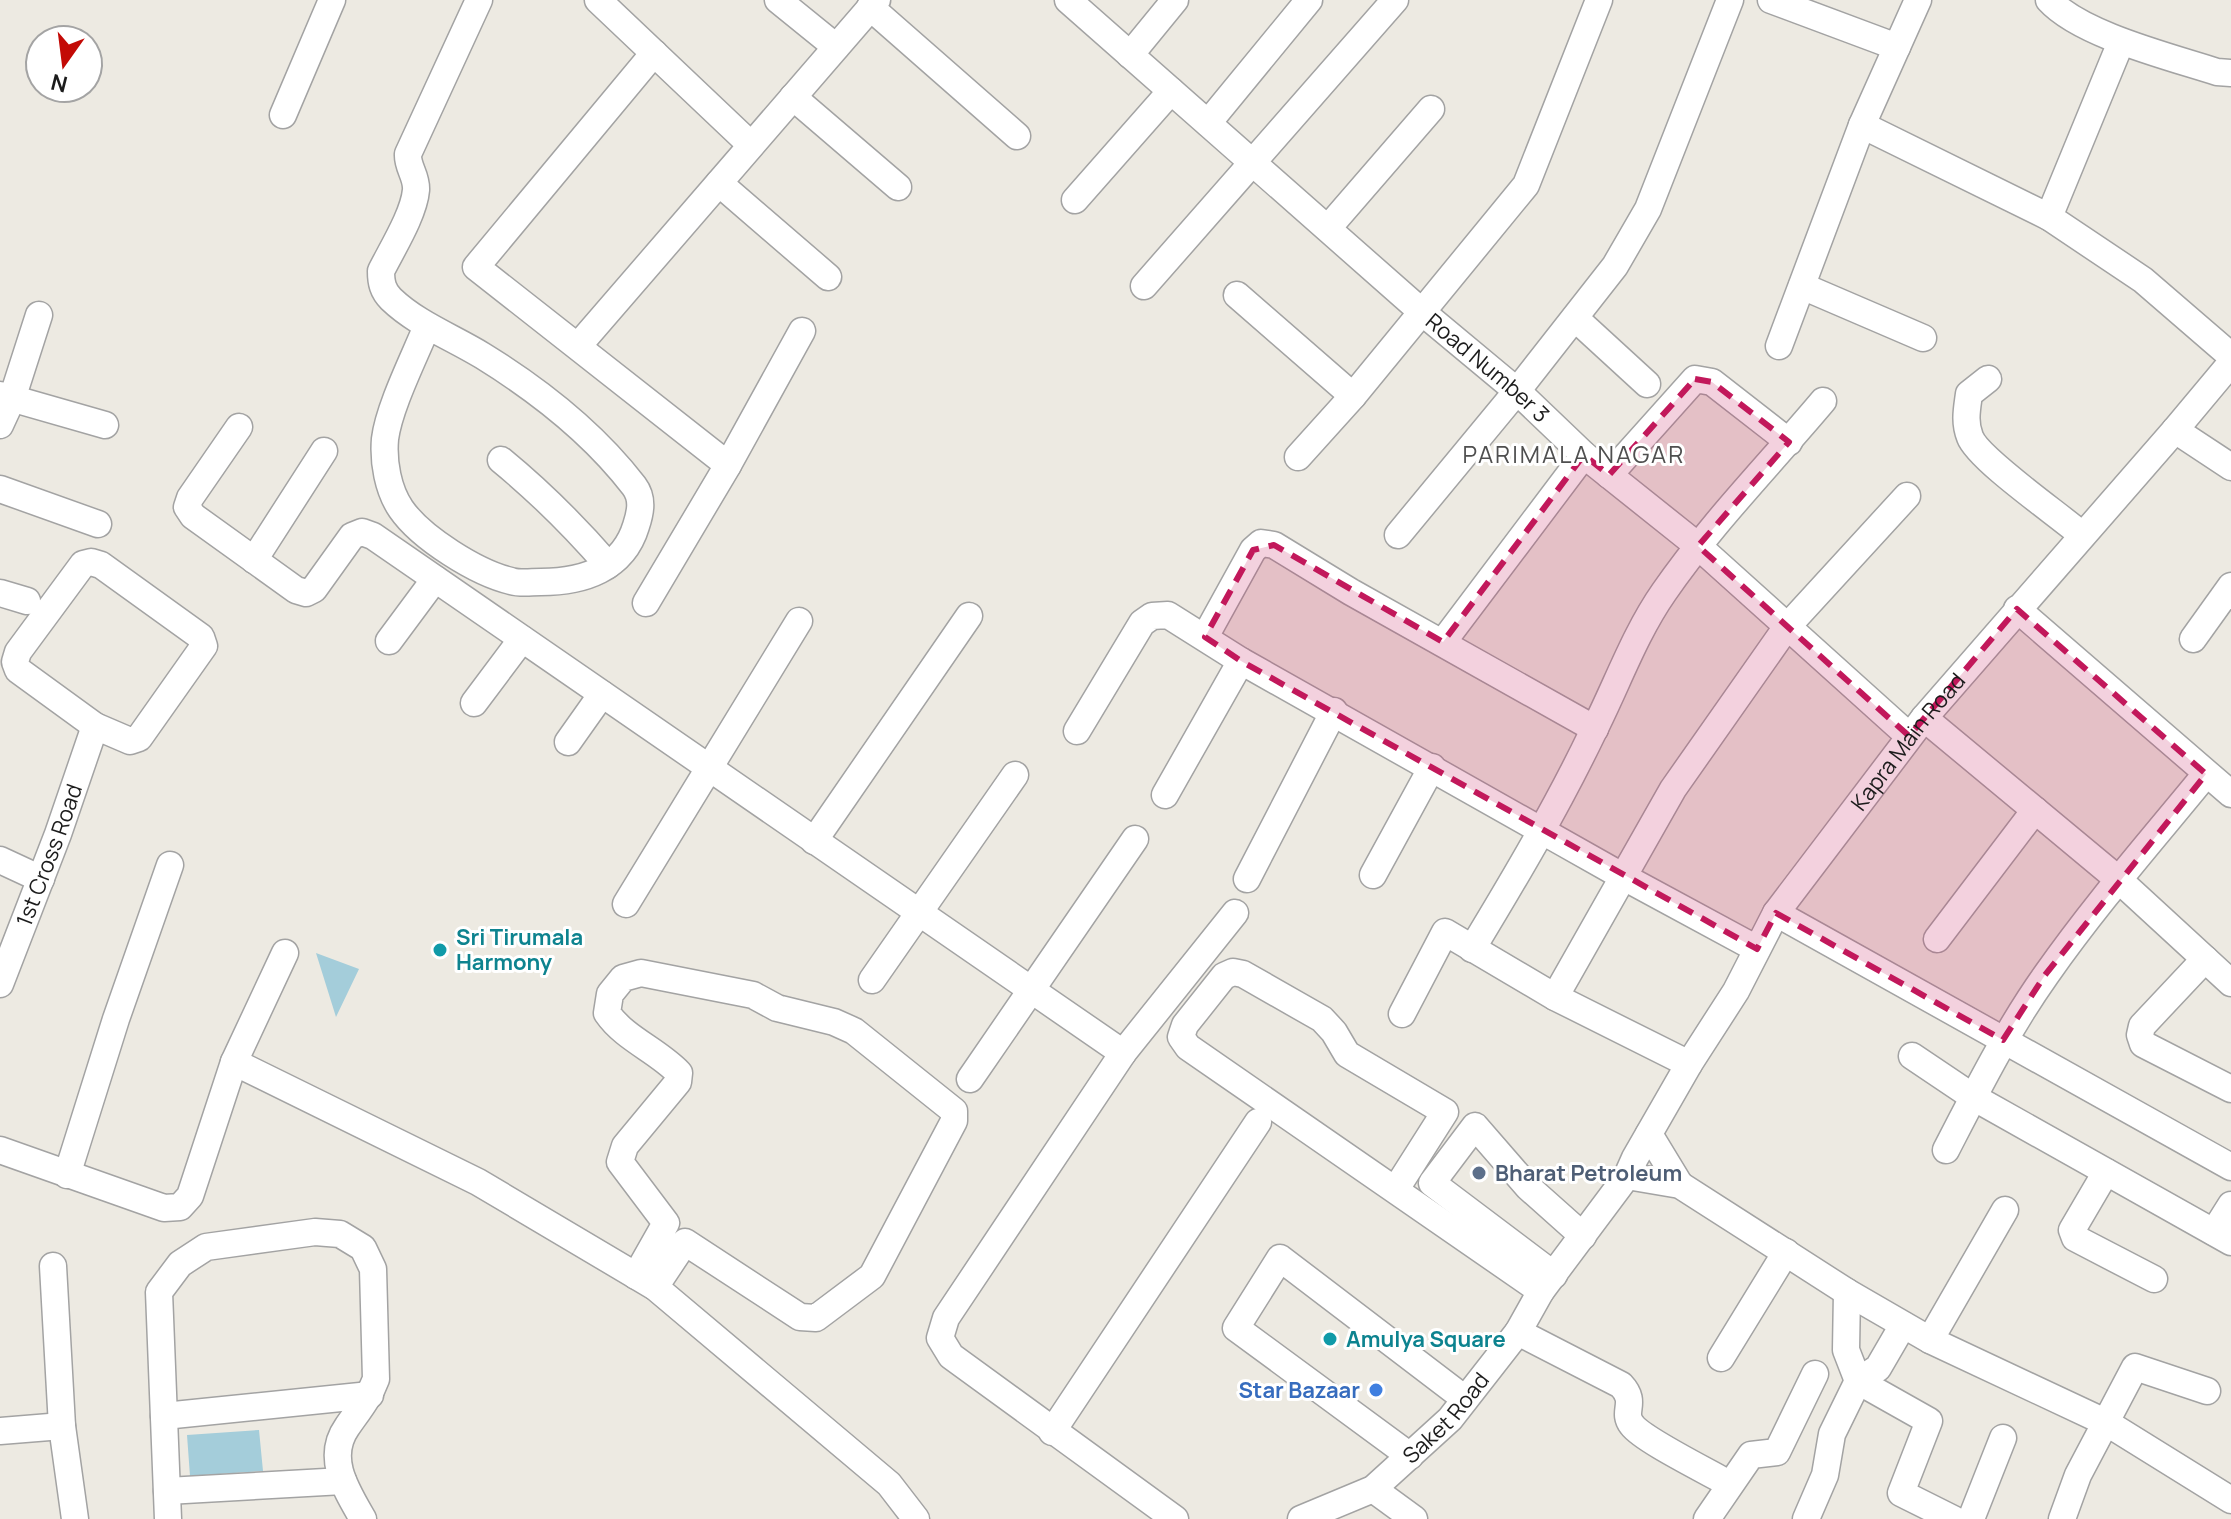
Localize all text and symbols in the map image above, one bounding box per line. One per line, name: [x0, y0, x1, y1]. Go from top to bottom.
north arrow: [24, 24, 104, 104]
text: N: [48, 67, 70, 100]
street label: Road Number 3: [1420, 306, 1556, 429]
district label: PARIMALA NAGAR: [1463, 437, 1685, 470]
street label: Kapra Main Road: [1844, 666, 1972, 817]
street label: 1st Cross Road: [9, 780, 89, 930]
place label: Sri Tirumala Harmony: [456, 922, 583, 977]
marker: Sri Tirumala Harmony: [431, 941, 449, 959]
place label: Bharat Petroleum: [1495, 1158, 1682, 1188]
marker: Bharat Petroleum: [1470, 1164, 1488, 1182]
place label: Amulya Square: [1346, 1324, 1506, 1354]
marker: Amulya Square: [1321, 1330, 1339, 1348]
street label: Saket Road: [1396, 1366, 1496, 1470]
place label: Star Bazaar: [1238, 1375, 1360, 1405]
marker: Star Bazaar: [1367, 1381, 1385, 1399]

